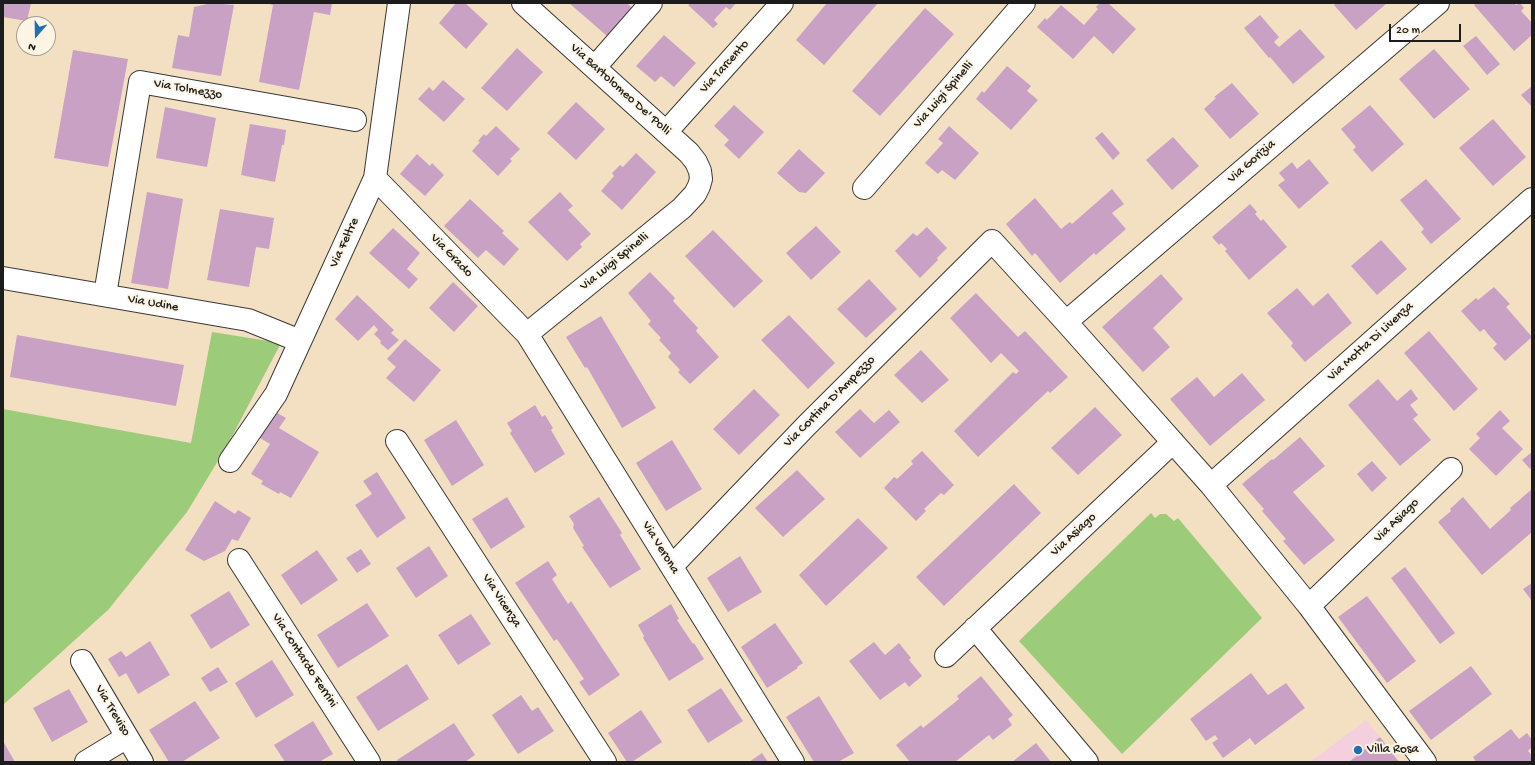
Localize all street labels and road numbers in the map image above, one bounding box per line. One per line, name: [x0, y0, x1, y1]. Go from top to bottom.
street label: Via Tarcento: [697, 37, 753, 97]
street label: Via Bartolomeo De' Polli: [566, 41, 674, 139]
street label: Via Luigi Spinelli: [911, 58, 977, 132]
street label: Via Tolmezzo: [153, 76, 223, 104]
street label: Via Gorizia: [1225, 137, 1279, 187]
street label: Via Feltre: [327, 216, 363, 270]
street label: Via Luigi Spinelli: [577, 230, 653, 294]
street label: Via Grado: [426, 231, 476, 281]
street label: Via Udine: [126, 292, 180, 316]
street label: Via Motta Di Livenza: [1325, 299, 1417, 385]
street label: Via Cortina D'Ampezzo: [781, 353, 879, 451]
street label: Via Asiago: [1371, 496, 1423, 546]
street label: Via Asiago: [1048, 510, 1100, 560]
street label: Via Verona: [638, 519, 682, 577]
street label: Via Vicenza: [478, 571, 524, 631]
street label: Via Contardo Ferrini: [268, 611, 340, 711]
street label: Via Treviso: [91, 683, 133, 739]

